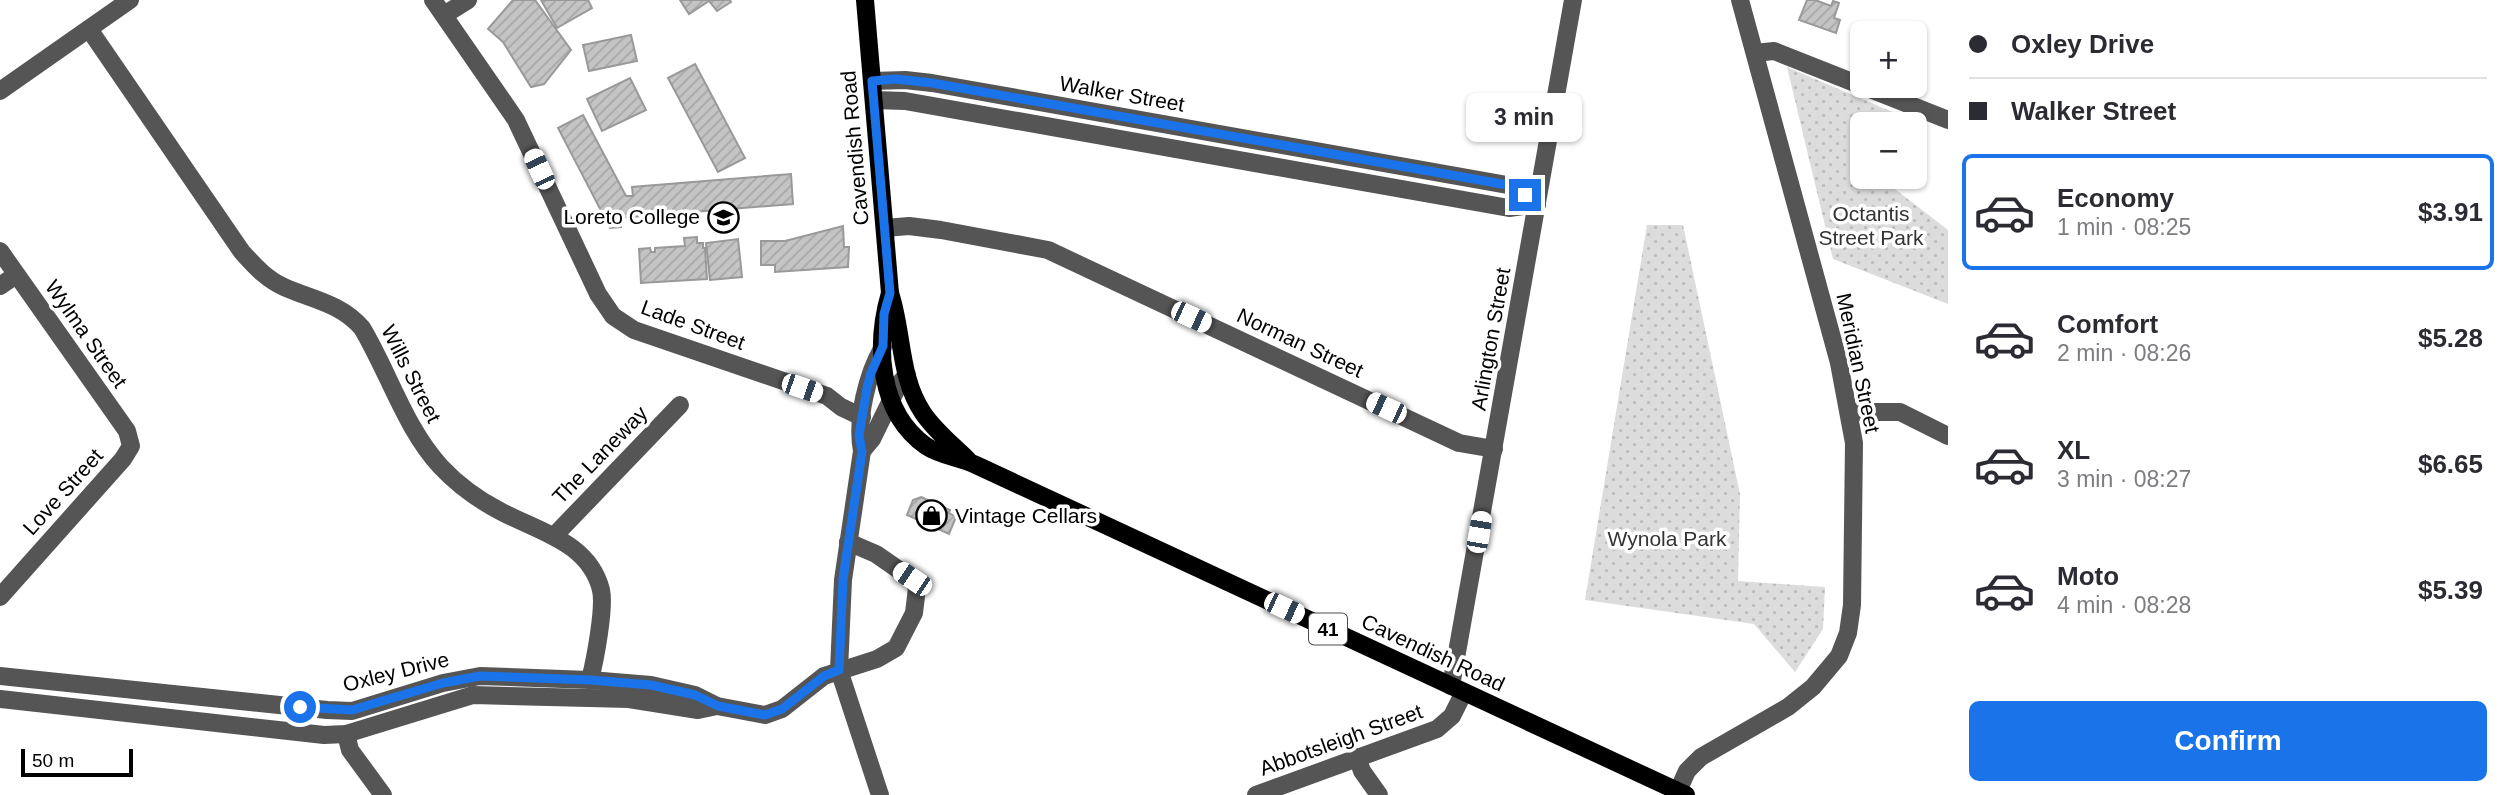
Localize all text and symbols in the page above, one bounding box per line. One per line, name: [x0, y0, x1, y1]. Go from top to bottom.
map controls: [1850, 21, 1927, 189]
button: +: [1850, 21, 1927, 98]
text: Oxley Drive: [2011, 29, 2154, 59]
street label: Cavendish Road: [836, 70, 873, 226]
street label: Walker Street: [1058, 71, 1186, 116]
callout: 3 min: [1467, 94, 1583, 142]
text: Walker Street: [2011, 96, 2176, 126]
text: 3 min: [1494, 104, 1554, 130]
button: −: [1850, 112, 1927, 189]
car: [521, 146, 558, 192]
route end: [1509, 179, 1541, 211]
icon: car: [1973, 181, 2036, 244]
text: Economy: [2057, 183, 2174, 213]
text: $3.91: [2418, 197, 2483, 227]
school or university icon: Loreto College: [706, 200, 740, 234]
park label: Octantis Street Park: [1818, 202, 1924, 249]
place label: Loreto College: [563, 205, 700, 228]
text: 1 min · 08:25: [2057, 214, 2191, 240]
street label: Arlington Street: [1467, 265, 1514, 412]
street label: Wylma Street: [41, 276, 132, 392]
street label: Meridian Street: [1832, 291, 1885, 435]
street label: Lade Street: [638, 295, 748, 354]
car: [1168, 299, 1215, 335]
street label: Norman Street: [1233, 303, 1367, 382]
icon: car: [1973, 307, 2036, 370]
text: Comfort: [2057, 309, 2158, 339]
street label: Wills Street: [377, 321, 446, 426]
text: $5.28: [2418, 323, 2483, 353]
text: 2 min · 08:26: [2057, 340, 2191, 366]
car: [779, 371, 826, 405]
car: [1363, 390, 1410, 426]
street label: The Laneway: [548, 401, 652, 508]
icon: car: [1973, 433, 2036, 496]
text: XL: [2057, 435, 2090, 465]
street label: Love Street: [18, 444, 107, 539]
text: $6.65: [2418, 449, 2483, 479]
text: 3 min · 08:27: [2057, 466, 2191, 492]
shop icon: Vintage Cellars: [915, 499, 949, 533]
place label: Vintage Cellars: [955, 504, 1097, 527]
car: [1466, 509, 1493, 555]
park label: Wynola Park: [1608, 527, 1727, 550]
car: [889, 559, 936, 599]
icon: car: [1973, 559, 2036, 622]
text: Moto: [2057, 561, 2119, 591]
text: $5.39: [2418, 575, 2483, 605]
car: [1261, 590, 1308, 626]
text: 4 min · 08:28: [2057, 592, 2191, 618]
street label: Cavendish Road: [1358, 609, 1508, 696]
road number: 41: [1309, 614, 1347, 644]
street label: Oxley Drive: [340, 647, 451, 696]
route start: [284, 691, 316, 723]
street label: Abbotsleigh Street: [1256, 699, 1426, 780]
button: Confirm: [1969, 701, 2487, 781]
scale bar: [21, 746, 133, 778]
text: 50 m: [32, 750, 74, 771]

